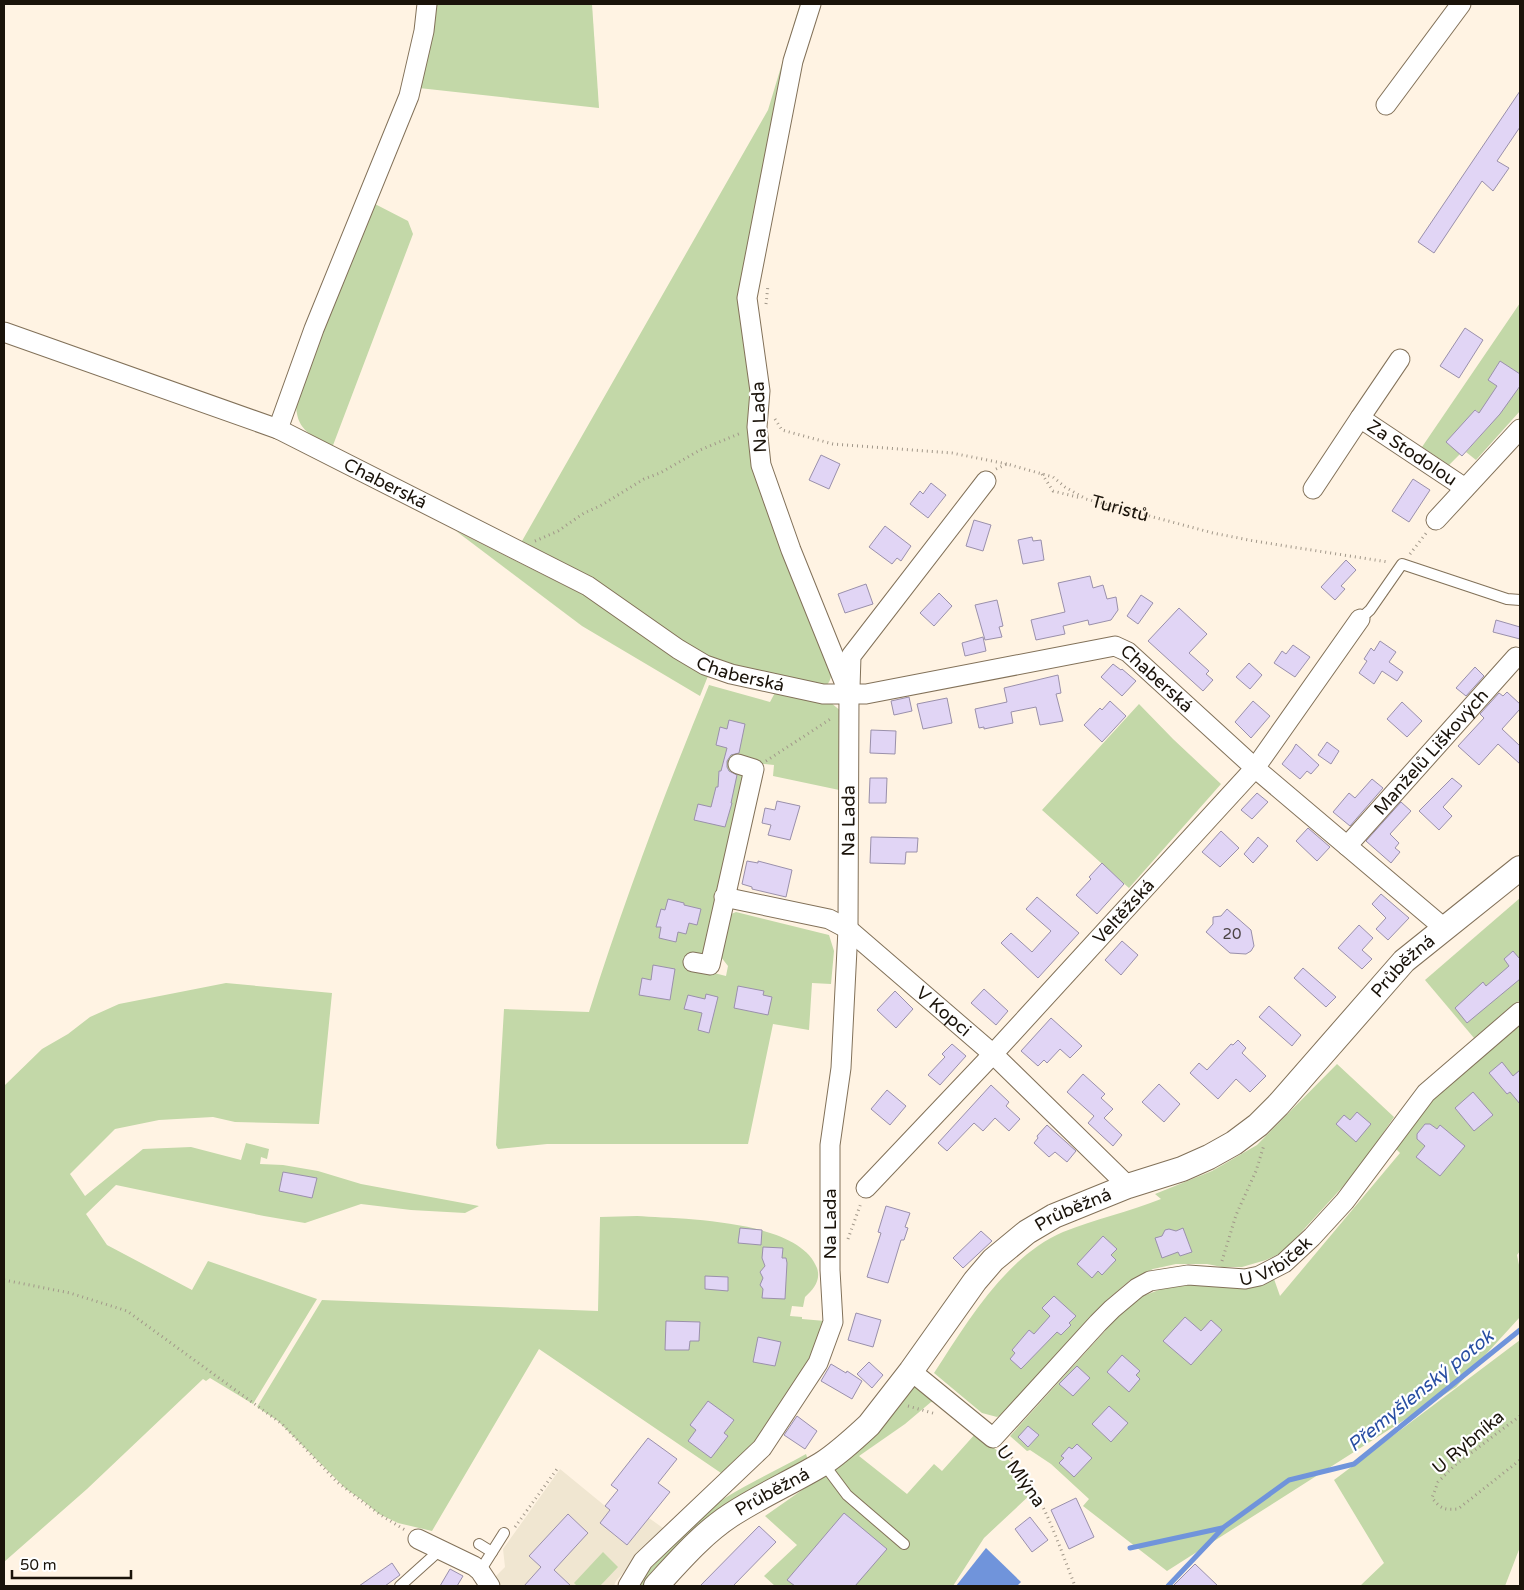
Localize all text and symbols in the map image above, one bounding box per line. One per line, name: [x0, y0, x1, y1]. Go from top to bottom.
street label: Na Lada: [747, 381, 771, 453]
street label: Za Stodolou: [1363, 415, 1461, 491]
street label: Chaberská: [340, 453, 431, 514]
street label: Turistů: [1089, 490, 1151, 526]
street label: Chaberská: [1116, 640, 1198, 717]
street label: Chaberská: [692, 651, 786, 696]
street label: Manželů Liškových: [1369, 685, 1493, 820]
street label: Na Lada: [837, 785, 860, 856]
street label: Veltěžská: [1088, 874, 1159, 949]
house number: 20: [1223, 925, 1241, 943]
street label: Průběžná: [1366, 930, 1439, 1002]
street label: V Kopci: [912, 982, 976, 1041]
street label: Průběžná: [1031, 1183, 1114, 1236]
street label: Na Lada: [819, 1188, 841, 1260]
street label: U Vrbiček: [1237, 1232, 1317, 1291]
water label: Přemyšlenský potok: [1343, 1324, 1499, 1456]
street label: U Rybníka: [1427, 1405, 1509, 1479]
street label: U Mlýna: [992, 1441, 1050, 1511]
street label: Průběžná: [731, 1462, 813, 1521]
scale bar: [12, 1548, 131, 1580]
text: 50 m: [20, 1556, 57, 1574]

